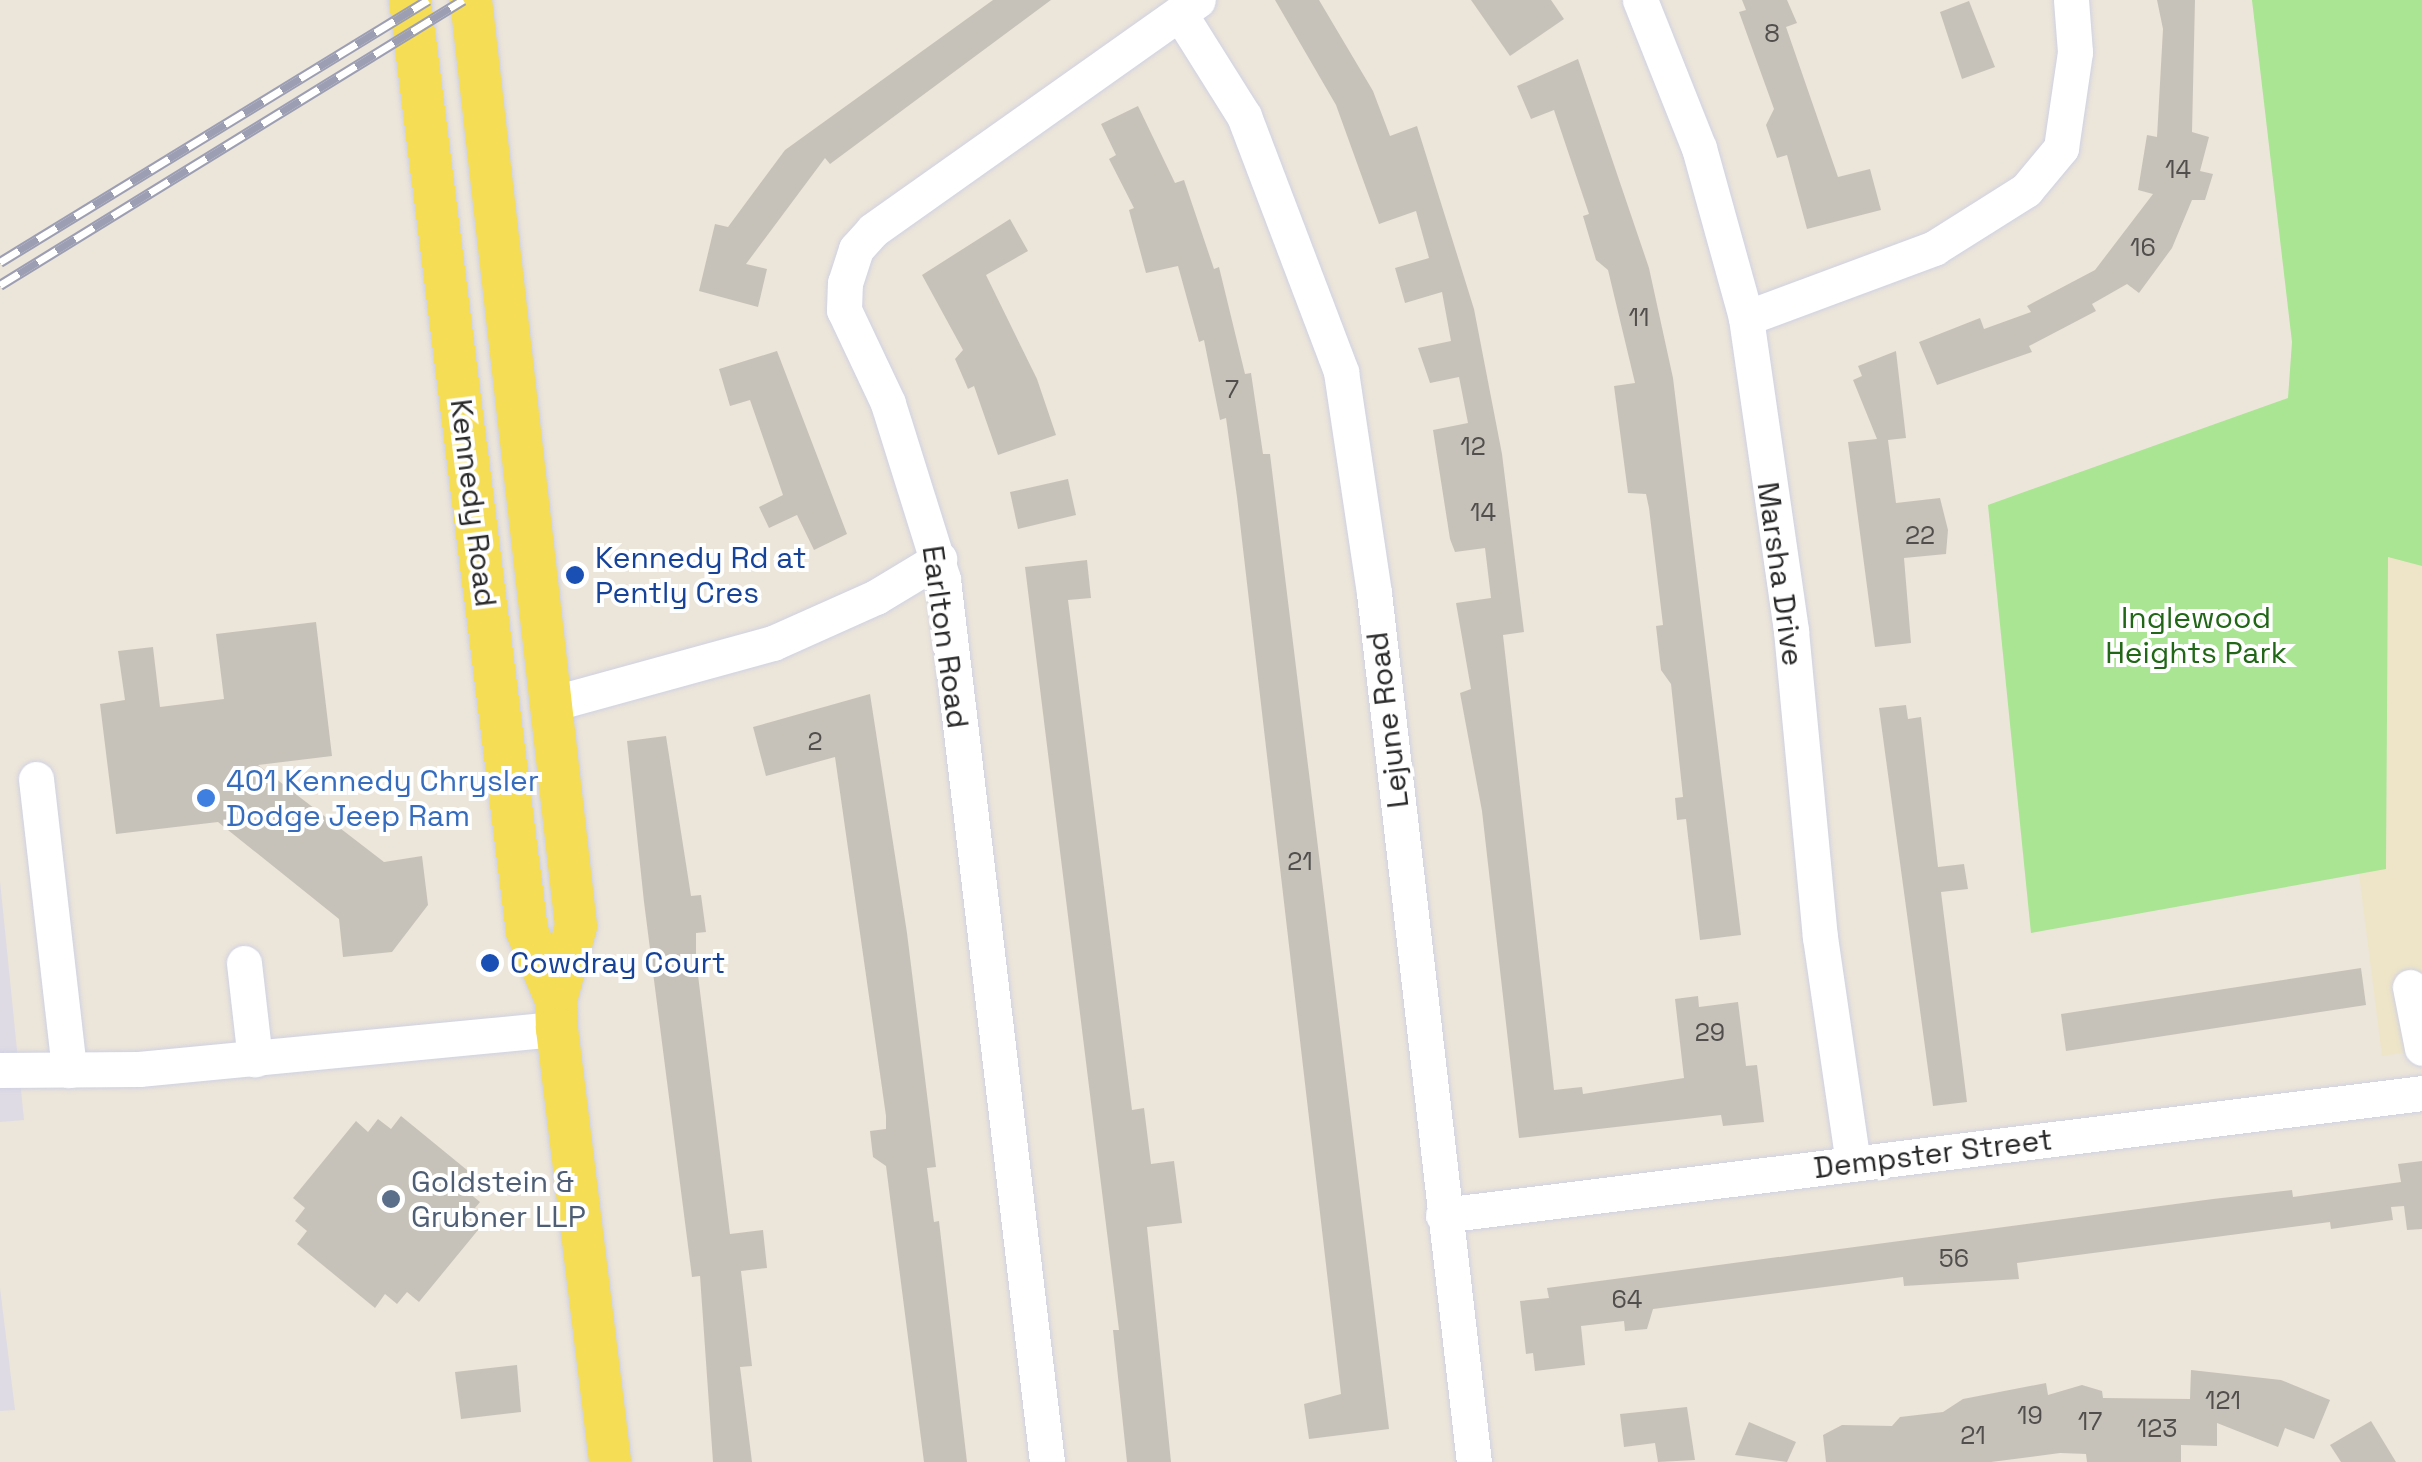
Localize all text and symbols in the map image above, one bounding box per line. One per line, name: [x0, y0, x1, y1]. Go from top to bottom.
house number: 8: [1764, 18, 1780, 48]
house number: 14: [2165, 154, 2191, 184]
house number: 16: [2130, 232, 2156, 262]
house number: 11: [1629, 302, 1649, 332]
house number: 7: [1225, 374, 1239, 404]
street label: Kennedy Road: [442, 397, 504, 609]
house number: 12: [1460, 431, 1486, 461]
street label: Marsha Drive: [1749, 480, 1811, 668]
house number: 14: [1470, 497, 1496, 527]
house number: 22: [1905, 520, 1935, 550]
place label: Kennedy Rd at Pently Cres: [595, 540, 806, 610]
street label: Earlton Road: [914, 543, 976, 731]
marker: Kennedy Rd at Pently Cres: [564, 564, 586, 586]
park label: Inglewood Heights Park: [2105, 600, 2287, 670]
street label: Lejune Road: [1359, 630, 1417, 810]
house number: 2: [807, 726, 823, 756]
place label: 401 Kennedy Chrysler Dodge Jeep Ram: [226, 763, 539, 834]
marker: 401 Kennedy Chrysler Dodge Jeep Ram: [195, 787, 217, 809]
house number: 21: [1287, 846, 1313, 876]
place label: Cowdray Court: [510, 945, 726, 981]
marker: Cowdray Court: [479, 952, 501, 974]
house number: 29: [1695, 1017, 1725, 1047]
street label: Dempster Street: [1812, 1122, 2054, 1186]
place label: Goldstein & Grubner LLP: [411, 1164, 586, 1234]
marker: Goldstein & Grubner LLP: [380, 1188, 402, 1210]
house number: 56: [1939, 1243, 1969, 1273]
house number: 64: [1612, 1284, 1642, 1314]
house number: 121: [2205, 1385, 2241, 1415]
house number: 19: [2017, 1400, 2043, 1430]
house number: 17: [2078, 1406, 2102, 1436]
house number: 123: [2137, 1413, 2177, 1443]
house number: 21: [1960, 1420, 1986, 1450]

